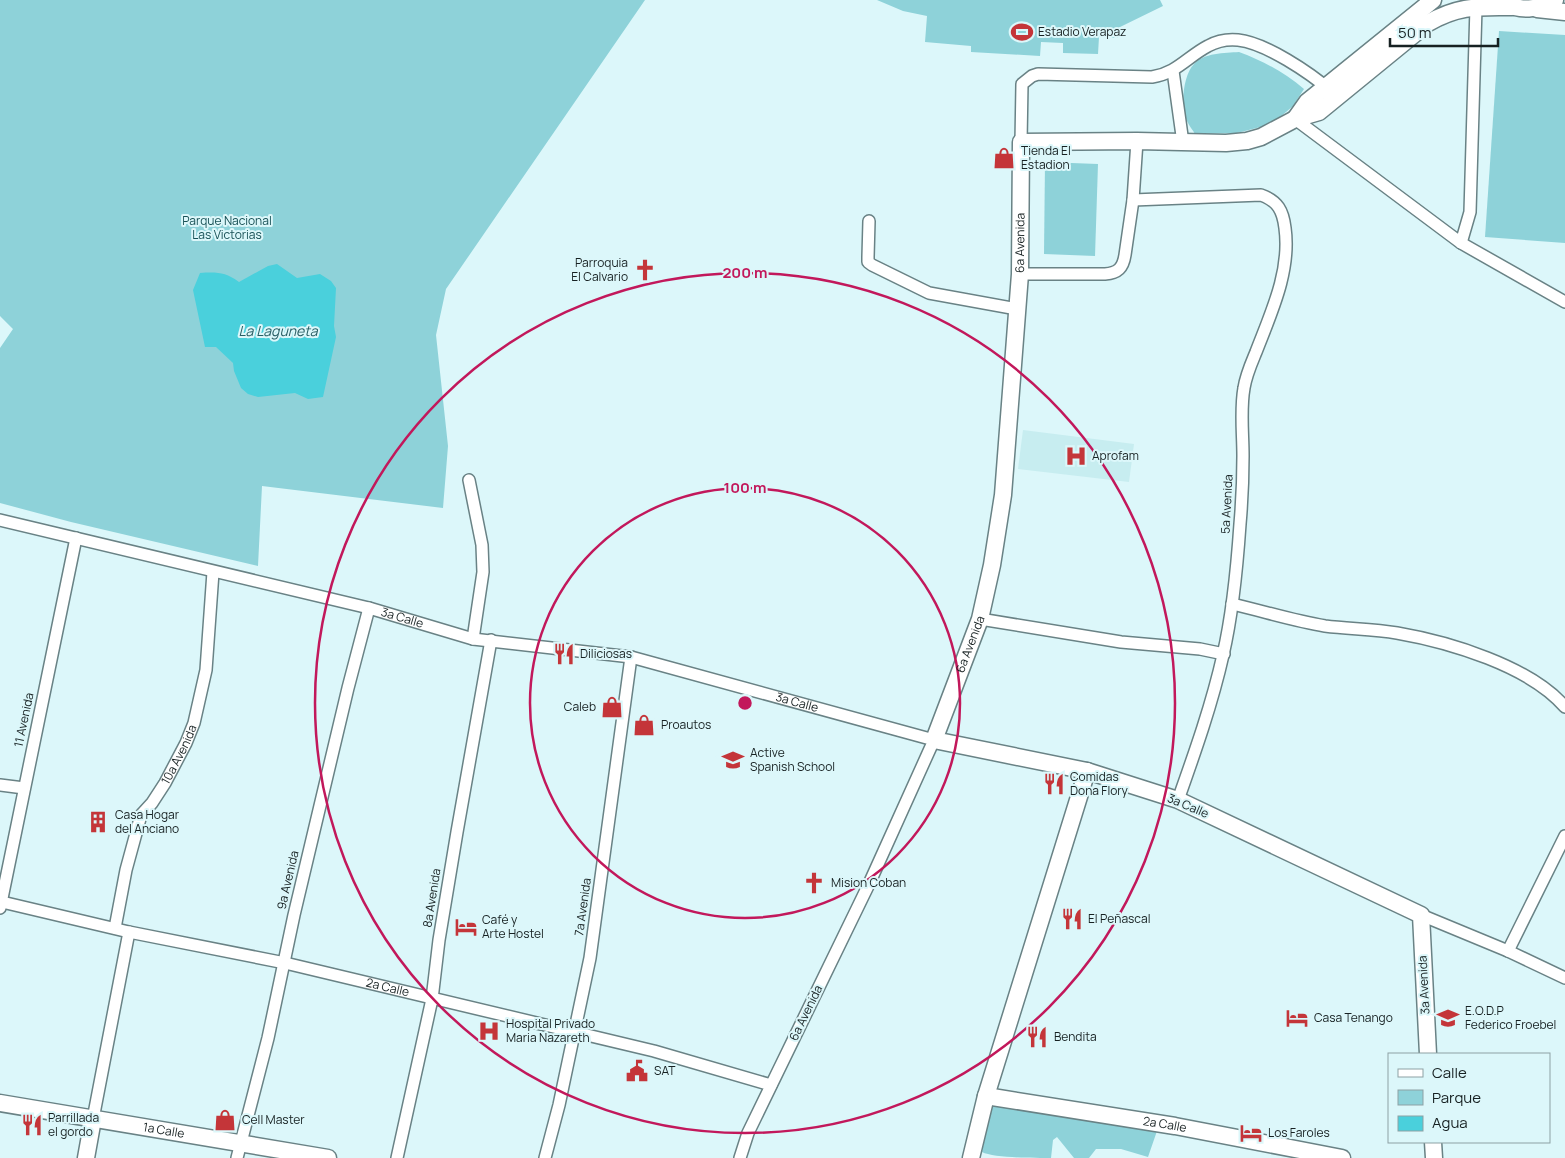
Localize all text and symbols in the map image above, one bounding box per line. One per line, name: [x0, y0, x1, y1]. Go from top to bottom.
scale bar: [1390, 15, 1498, 47]
sports icon: Estadio Verapaz: [1009, 19, 1035, 45]
text: 50 m: [1398, 22, 1432, 43]
place label: Estadio Verapaz: [1038, 23, 1126, 40]
place label: Tienda El Estadion: [1021, 142, 1071, 173]
shop icon: Tienda El Estadion: [991, 145, 1017, 171]
park label: Parque Nacional Las Victorias: [182, 212, 272, 243]
street label: 6a Avenida: [1011, 213, 1028, 273]
place label: Parroquia El Calvario: [571, 254, 628, 285]
church icon: Parroquia El Calvario: [632, 257, 658, 283]
text: 200 m: [722, 262, 768, 283]
water label: La Laguneta: [238, 321, 319, 340]
hospital icon: Aprofam: [1063, 443, 1089, 469]
place label: Aprofam: [1092, 447, 1139, 464]
street label: 5a Avenida: [1216, 474, 1237, 534]
text: 100 m: [724, 477, 766, 498]
street label: 3a Calle: [379, 603, 426, 632]
street label: 6a Avenida: [951, 613, 989, 675]
restaurant icon: Diliciosas: [551, 641, 577, 667]
place label: Diliciosas: [580, 645, 632, 662]
street label: 3a Calle: [774, 688, 820, 716]
street label: 11 Avenida: [9, 691, 38, 749]
shop icon: Caleb: [599, 694, 625, 720]
centre of rings: [736, 694, 754, 712]
place label: Caleb: [564, 698, 596, 715]
shop icon: Proautos: [631, 712, 657, 738]
place label: Proautos: [661, 716, 711, 733]
street label: 10a Avenida: [157, 722, 200, 787]
place label: Active Spanish School: [750, 744, 835, 775]
school or university icon: Active Spanish School: [720, 747, 746, 773]
place label: Comidas Dona Flory: [1070, 768, 1129, 799]
restaurant icon: Comidas Dona Flory: [1041, 771, 1067, 797]
street label: 3a Calle: [1165, 789, 1212, 822]
place label: Casa Hogar del Anciano: [115, 806, 180, 837]
building icon: Casa Hogar del Anciano: [85, 809, 111, 835]
street label: 9a Avenida: [272, 849, 303, 911]
street label: 8a Avenida: [418, 867, 445, 929]
church icon: Mision Coban: [801, 870, 827, 896]
place label: Mision Coban: [831, 874, 906, 891]
street label: 7a Avenida: [570, 877, 595, 937]
restaurant icon: El Peñascal: [1059, 906, 1085, 932]
place label: El Peñascal: [1088, 910, 1150, 927]
place label: Café y Arte Hostel: [482, 911, 544, 942]
hotel icon: Café y Arte Hostel: [453, 914, 479, 940]
street label: 3a Avenida: [1413, 955, 1434, 1015]
street label: 2a Calle: [364, 974, 411, 1000]
street label: 6a Avenida: [785, 982, 826, 1043]
place label: E.O.D.P Federico Froebel: [1465, 1002, 1556, 1033]
hotel icon: Casa Tenango: [1284, 1005, 1310, 1031]
school or university icon: E.O.D.P Federico Froebel: [1435, 1005, 1461, 1031]
place label: Casa Tenango: [1314, 1009, 1393, 1026]
place label: Hospital Privado Maria Nazareth: [506, 1015, 595, 1046]
hospital icon: Hospital Privado Maria Nazareth: [476, 1018, 502, 1044]
restaurant icon: Bendita: [1024, 1024, 1050, 1050]
place label: Bendita: [1054, 1028, 1097, 1045]
legend: [1388, 1053, 1550, 1143]
public building icon: SAT: [624, 1058, 650, 1084]
place label: SAT: [654, 1062, 676, 1079]
text: Calle: [1432, 1062, 1467, 1083]
text: Parque: [1432, 1087, 1481, 1108]
shop icon: Cell Master: [212, 1107, 238, 1133]
place label: Parrillada el gordo: [48, 1109, 99, 1140]
place label: Cell Master: [242, 1111, 305, 1128]
restaurant icon: Parrillada el gordo: [19, 1112, 45, 1138]
street label: 2a Calle: [1142, 1112, 1188, 1136]
text: Agua: [1432, 1112, 1468, 1133]
street label: 1a Calle: [142, 1118, 186, 1142]
hotel icon: Los Faroles: [1238, 1120, 1264, 1146]
place label: Los Faroles: [1268, 1124, 1330, 1141]

